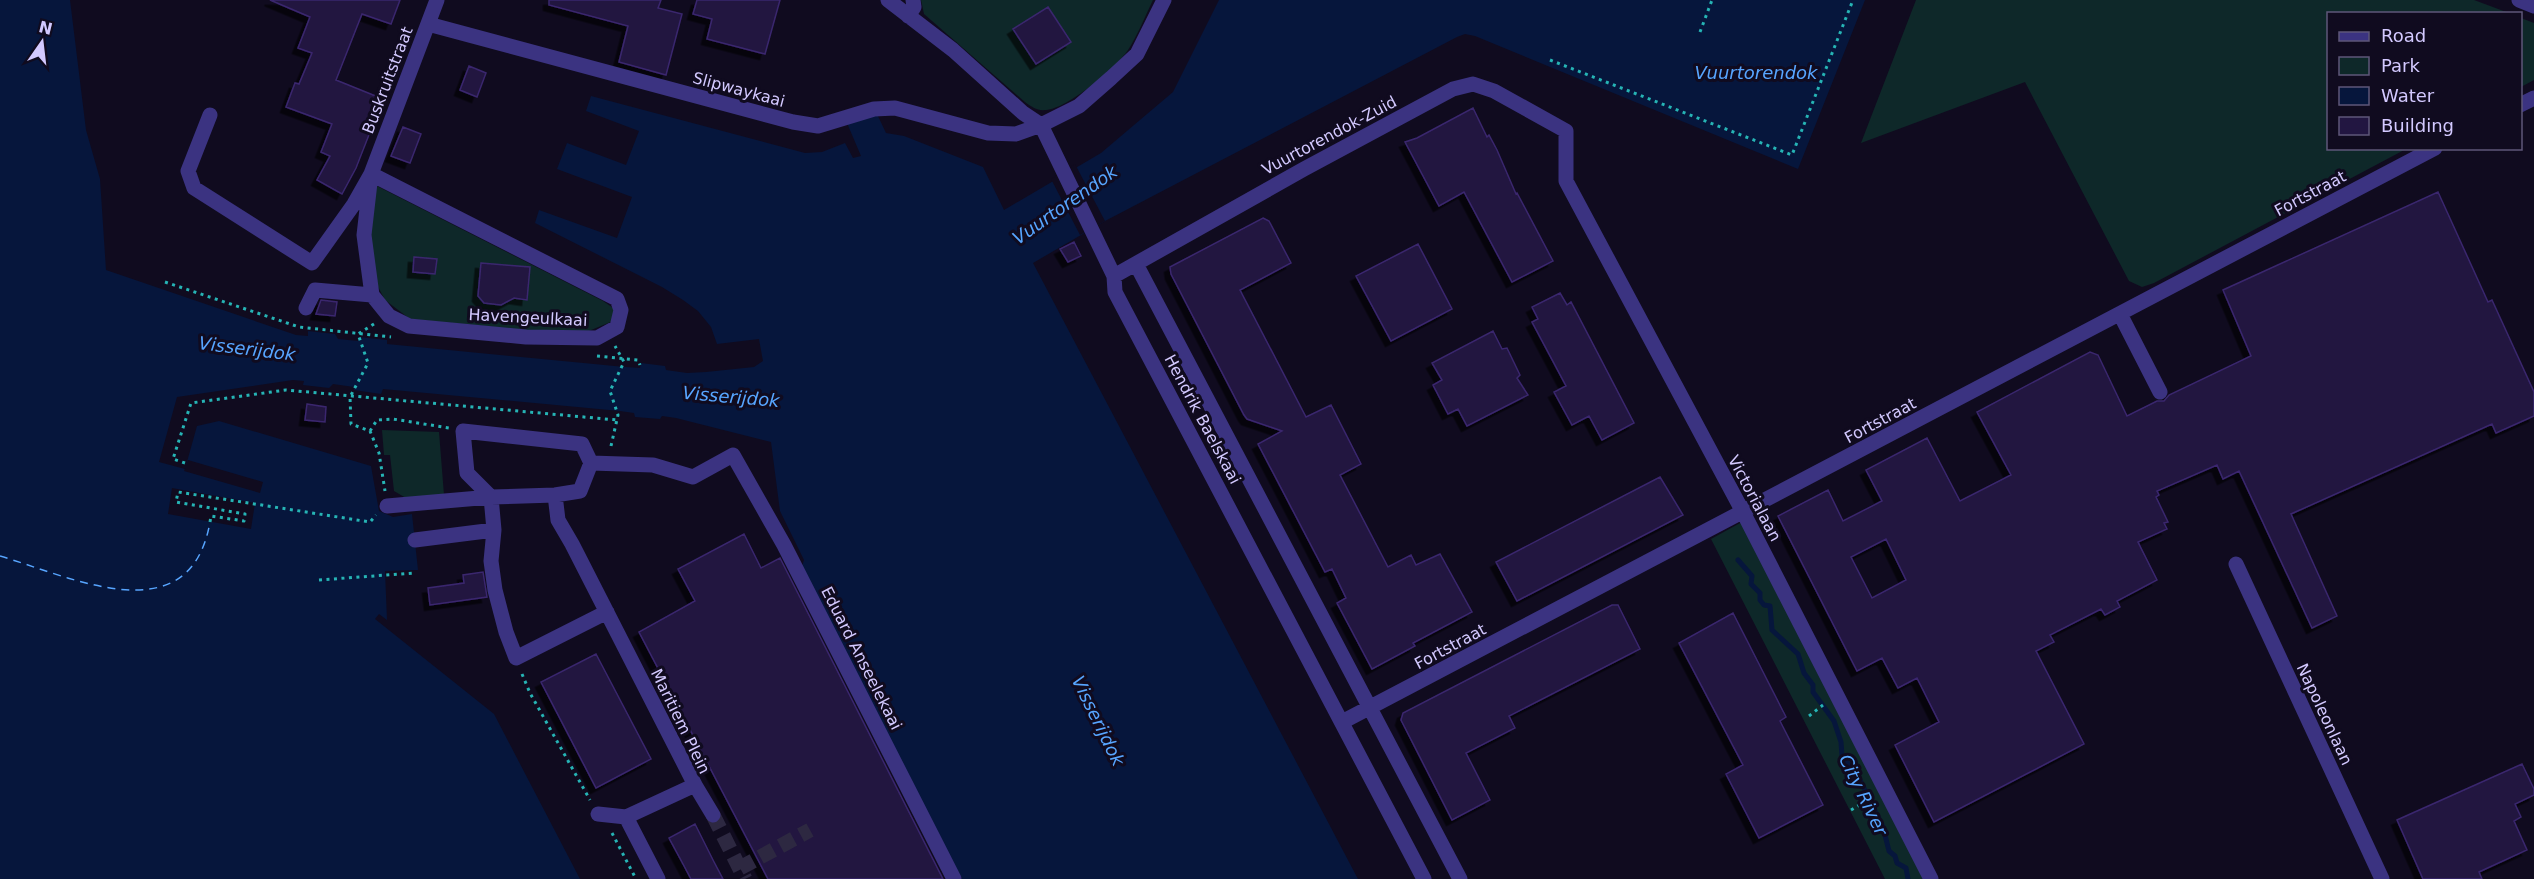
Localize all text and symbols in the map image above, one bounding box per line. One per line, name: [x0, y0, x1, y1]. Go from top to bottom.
north arrow: [12, 12, 72, 72]
legend: [2327, 12, 2522, 150]
text: N: [37, 17, 54, 39]
street label: Buskruitstraat: [358, 24, 417, 136]
text: Road: [2381, 25, 2426, 46]
text: Park: [2381, 55, 2420, 76]
water label: Vuurtorendok: [1694, 62, 1819, 83]
street label: Slipwaykaai: [691, 68, 787, 111]
text: Water: [2381, 85, 2435, 106]
street label: Vuurtorendok-Zuid: [1259, 92, 1400, 179]
text: Building: [2381, 115, 2454, 136]
water label: Vuurtorendok: [1008, 160, 1122, 248]
street label: Fortstraat: [2271, 167, 2349, 220]
street label: Havengeulkaai: [468, 305, 588, 330]
water label: Visserijdok: [197, 332, 298, 365]
street label: Hendrik Baelskaai: [1160, 351, 1245, 487]
water label: Visserijdok: [682, 382, 782, 411]
street label: Fortstraat: [1841, 394, 1919, 447]
street label: Victorialaan: [1724, 452, 1785, 545]
street label: Eduard Anseelekaai: [817, 583, 906, 733]
street label: Fortstraat: [1411, 620, 1489, 673]
street label: Napoleonlaan: [2293, 660, 2356, 768]
street label: Maritiem Plein: [647, 666, 714, 777]
water label: Visserijdok: [1068, 672, 1130, 771]
water label: City River: [1835, 751, 1893, 840]

